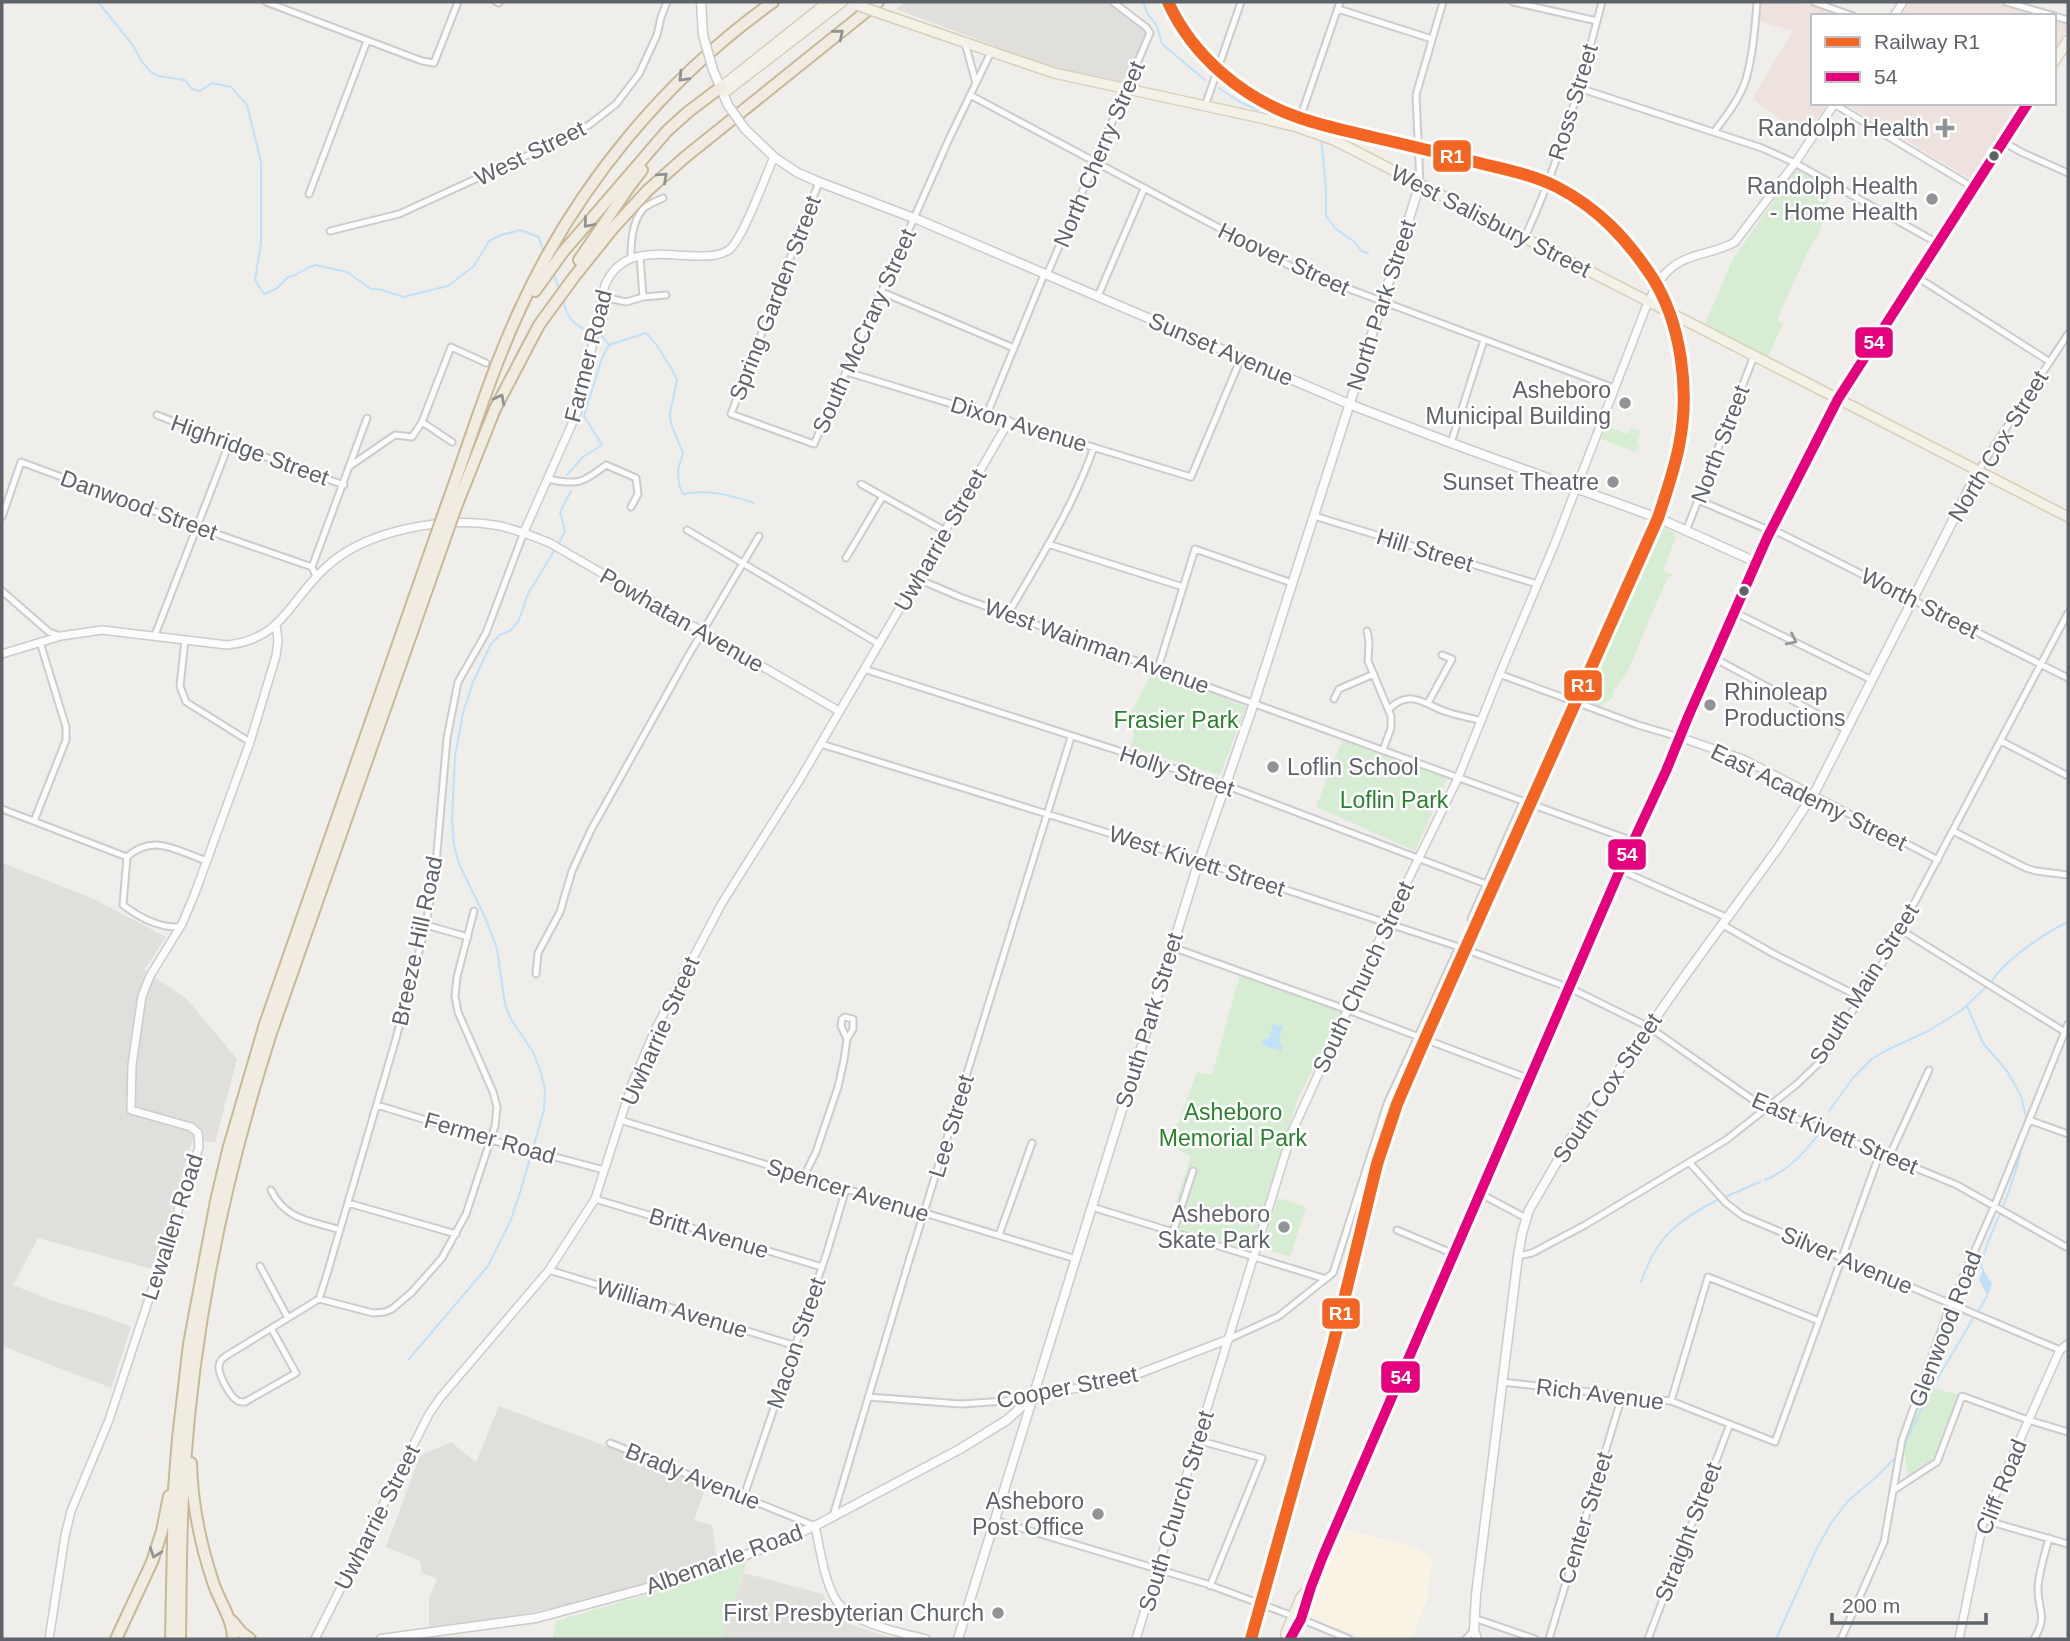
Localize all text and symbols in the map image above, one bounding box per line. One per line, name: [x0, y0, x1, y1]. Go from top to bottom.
legend: [1811, 14, 2056, 105]
one-way arrow: [831, 30, 844, 42]
text: Railway R1: [1874, 30, 1980, 53]
street label: Ross Street: [1543, 40, 1603, 163]
street label: North Cherry Street: [1048, 57, 1150, 251]
text: 54: [1874, 65, 1898, 88]
one-way arrow: [679, 69, 692, 82]
street label: West Street: [470, 115, 590, 191]
place label: Randolph Health: [1758, 115, 1929, 141]
marker: Randolph Health: [1935, 118, 1955, 138]
line badge: R1: [1432, 139, 1472, 173]
text: R1: [1440, 146, 1465, 167]
unlabelled marker: [1987, 149, 2001, 163]
street label: West Salisbury Street: [1387, 159, 1596, 283]
one-way arrow: [655, 173, 668, 185]
place label: Randolph Health - Home Health: [1747, 173, 1918, 225]
street label: Spring Garden Street: [724, 191, 826, 404]
marker: Randolph Health - Home Health: [1924, 191, 1940, 207]
one-way arrow: [584, 214, 596, 227]
street label: North Park Street: [1341, 216, 1421, 394]
street label: Hoover Street: [1214, 217, 1354, 301]
street label: South McCrary Street: [807, 224, 921, 437]
street label: Farmer Road: [559, 287, 617, 425]
street label: Sunset Avenue: [1145, 307, 1297, 391]
line badge: 54: [1854, 326, 1894, 359]
text: 54: [1863, 332, 1885, 353]
street label: North Cox Street: [1943, 365, 2054, 526]
place label: Asheboro Municipal Building: [1426, 377, 1611, 429]
street label: North Street: [1686, 381, 1755, 507]
street label: Dixon Avenue: [948, 391, 1090, 457]
one-way arrow: [491, 394, 505, 406]
marker: Asheboro Municipal Building: [1617, 395, 1633, 411]
street label: Highridge Street: [167, 409, 333, 491]
street label: Uwharrie Street: [889, 464, 992, 616]
street label: Danwood Street: [57, 465, 222, 546]
place label: Sunset Theatre: [1442, 469, 1599, 495]
marker: Sunset Theatre: [1605, 474, 1621, 490]
street label: Hill Street: [1374, 523, 1477, 577]
street label: Powhatan Avenue: [595, 562, 769, 678]
street label: Worth Street: [1857, 562, 1984, 644]
unlabelled marker: [1737, 584, 1751, 598]
street label: West Wainman Avenue: [981, 593, 1213, 699]
one-way arrow: [1785, 632, 1797, 646]
line badge: R1: [1563, 669, 1603, 702]
text: R1: [1571, 675, 1596, 696]
place label: Rhinoleap Productions: [1724, 679, 1845, 731]
marker: Rhinoleap Productions: [1702, 697, 1718, 713]
park label: Frasier Park: [1113, 707, 1239, 733]
street label: East Academy Street: [1707, 738, 1912, 856]
street label: Holly Street: [1116, 740, 1238, 802]
place label: Loflin School: [1287, 754, 1419, 780]
marker: Loflin School: [1265, 759, 1281, 775]
park label: Loflin Park: [1340, 787, 1449, 813]
street label: West Kivett Street: [1106, 820, 1289, 902]
line badge: 54: [1607, 838, 1647, 871]
text: 54: [1616, 844, 1638, 865]
street label: Breeze Hill Road: [386, 854, 448, 1028]
street label: South Church Street: [1307, 877, 1419, 1077]
street label: South Main Street: [1804, 899, 1924, 1069]
street label: South Park Street: [1110, 929, 1188, 1111]
street label: Uwharrie Street: [616, 952, 705, 1109]
street label: South Cox Street: [1547, 1008, 1667, 1168]
street label: Lee Street: [923, 1071, 979, 1181]
street label: East Kivett Street: [1748, 1086, 1922, 1180]
park label: Asheboro Memorial Park: [1159, 1099, 1308, 1151]
street label: Fermer Road: [421, 1107, 559, 1169]
street label: Lewallen Road: [136, 1151, 208, 1303]
street label: Spencer Avenue: [764, 1153, 932, 1227]
place label: Asheboro Skate Park: [1158, 1201, 1270, 1253]
street label: Britt Avenue: [646, 1202, 772, 1264]
marker: Asheboro Skate Park: [1276, 1219, 1292, 1235]
street label: Silver Avenue: [1777, 1221, 1917, 1299]
street label: Glenwood Road: [1903, 1247, 1987, 1411]
street label: William Avenue: [593, 1273, 751, 1343]
street label: Macon Street: [761, 1274, 831, 1412]
line badge: R1: [1321, 1297, 1361, 1330]
text: R1: [1329, 1303, 1354, 1324]
street label: Cooper Street: [994, 1360, 1140, 1413]
line badge: 54: [1380, 1360, 1421, 1394]
text: 54: [1390, 1367, 1412, 1388]
street label: Rich Avenue: [1535, 1373, 1665, 1415]
street label: South Church Street: [1133, 1407, 1219, 1614]
street label: Cliff Road: [1970, 1436, 2032, 1538]
street label: Brady Avenue: [622, 1437, 764, 1515]
street label: Uwharrie Street: [329, 1439, 425, 1594]
street label: Center Street: [1553, 1448, 1618, 1587]
street label: Straight Street: [1650, 1458, 1727, 1605]
place label: Asheboro Post Office: [972, 1488, 1084, 1540]
marker: Asheboro Post Office: [1090, 1506, 1106, 1522]
street label: Albemarle Road: [642, 1519, 806, 1599]
one-way arrow: [149, 1546, 163, 1559]
scale bar: [1832, 1582, 1986, 1626]
text: 200 m: [1842, 1594, 1900, 1617]
place label: First Presbyterian Church: [723, 1600, 984, 1626]
marker: First Presbyterian Church: [990, 1605, 1006, 1621]

